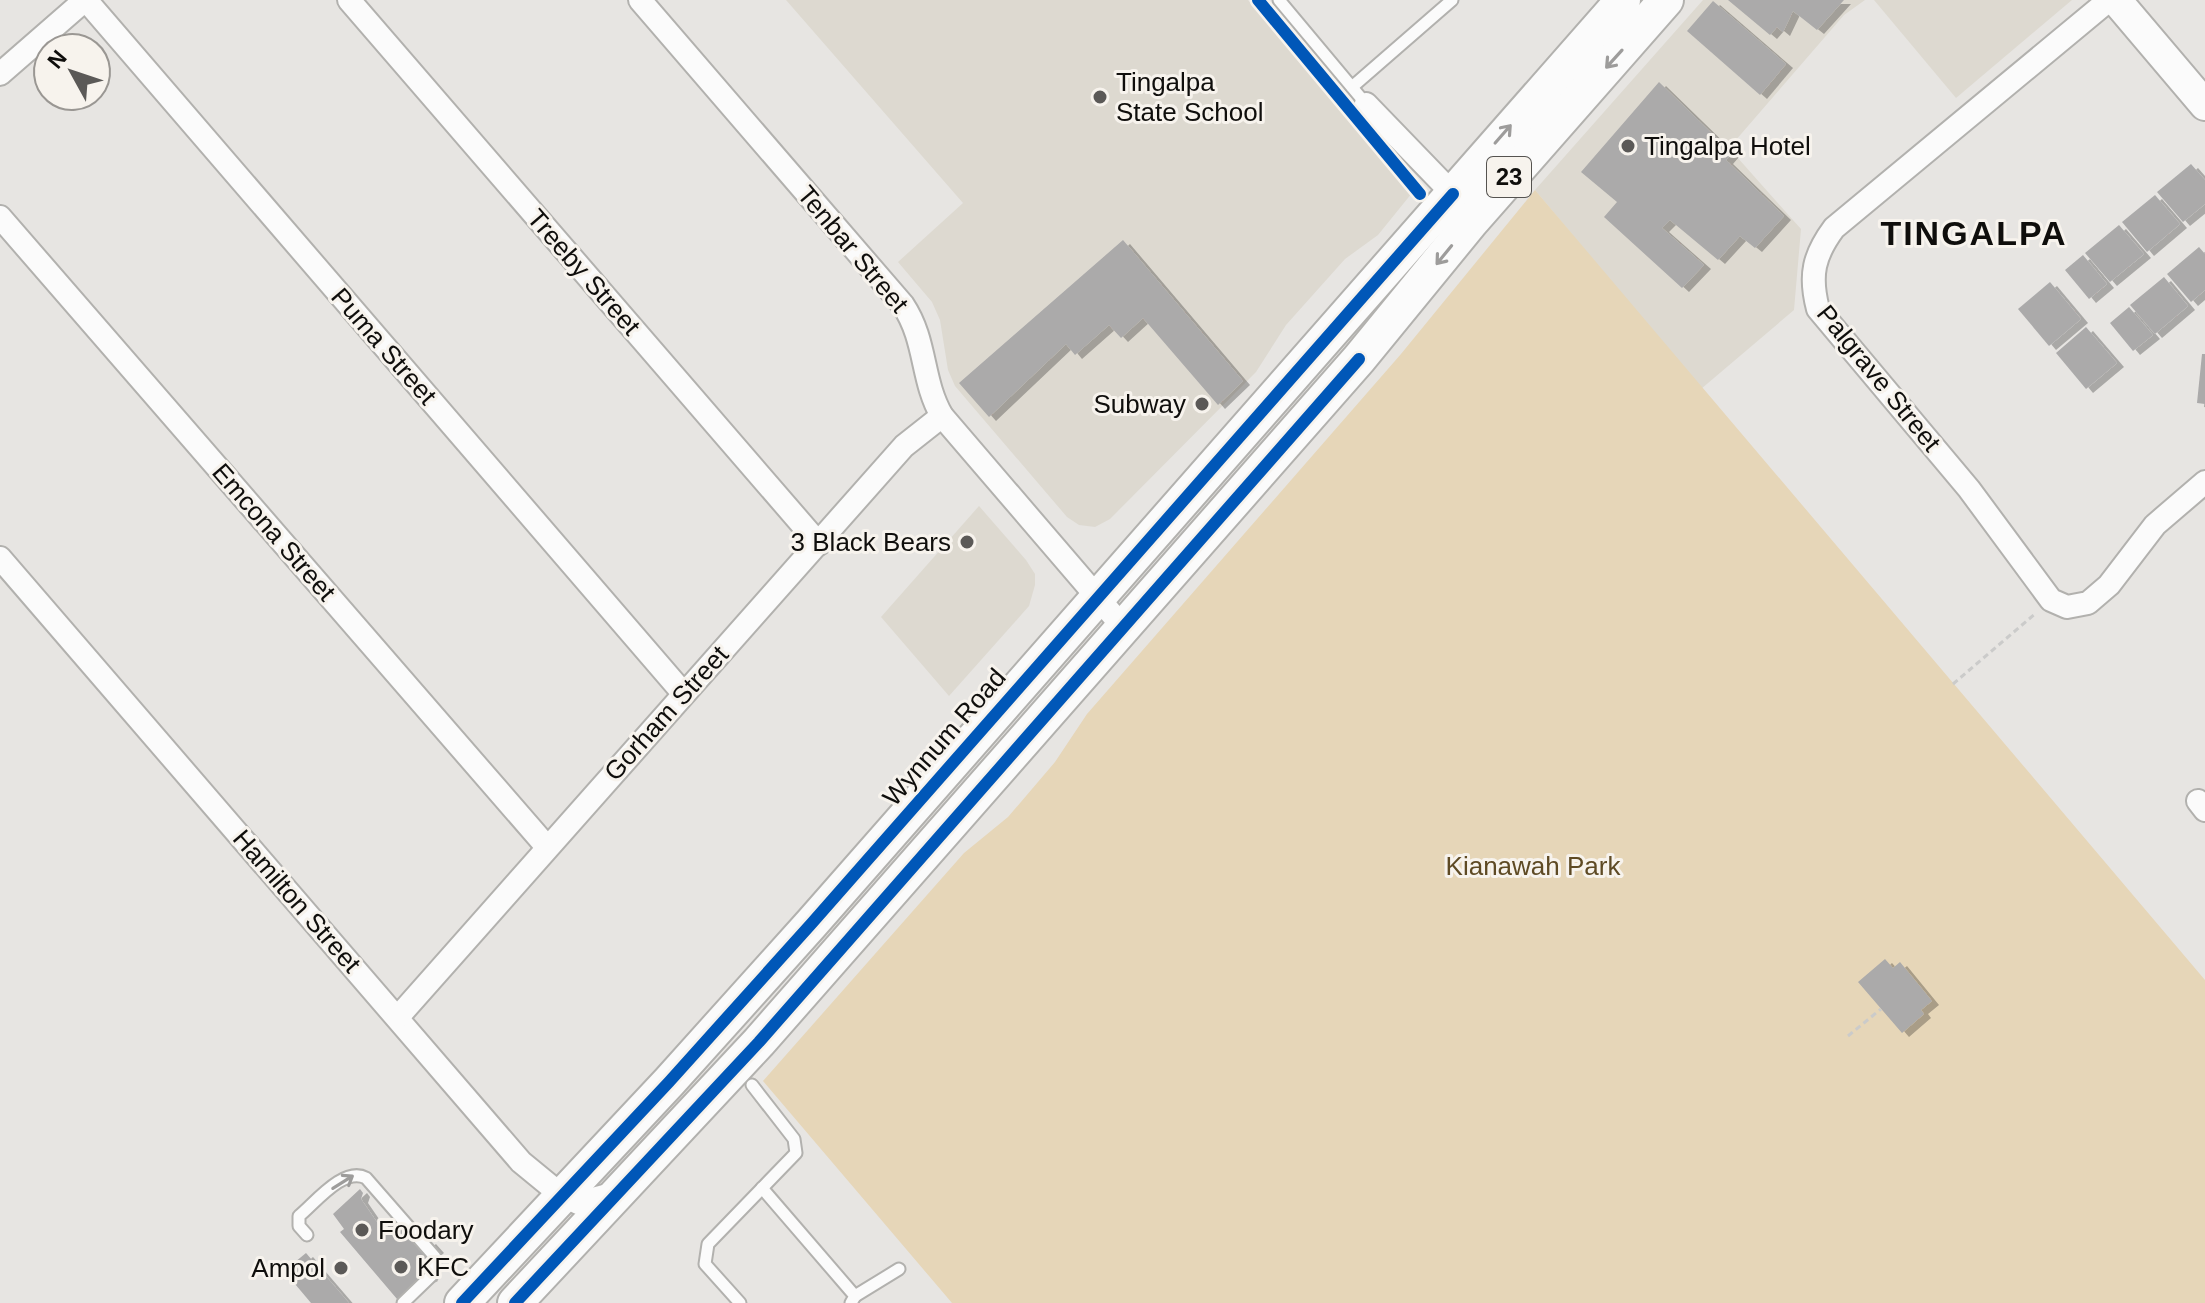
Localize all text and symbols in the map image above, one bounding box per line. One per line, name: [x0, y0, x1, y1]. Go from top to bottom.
north arrow: [32, 32, 112, 112]
text: N: [42, 45, 72, 74]
one-way arrow: [1606, 48, 1624, 68]
place label: Tingalpa State School: [1116, 67, 1263, 127]
marker: Tingalpa State School: [1091, 88, 1109, 106]
one-way arrow: [1494, 125, 1512, 145]
place label: Tingalpa Hotel: [1644, 131, 1811, 161]
marker: Tingalpa Hotel: [1619, 137, 1637, 155]
road number: 23: [1487, 157, 1531, 197]
street label: Tenbar Street: [791, 180, 915, 319]
street label: Treeby Street: [521, 203, 647, 341]
district label: TINGALPA: [1880, 214, 2068, 252]
one-way arrow: [1435, 244, 1453, 265]
street label: Puma Street: [325, 282, 443, 411]
street label: Palgrave Street: [1811, 299, 1948, 458]
place label: Subway: [1094, 389, 1186, 419]
marker: Subway: [1193, 395, 1211, 413]
street label: Emcona Street: [206, 457, 342, 607]
place label: 3 Black Bears: [791, 527, 951, 557]
marker: 3 Black Bears: [958, 533, 976, 551]
street label: Gorham Street: [598, 639, 735, 786]
street label: Wynnum Road: [876, 662, 1012, 812]
street label: Hamilton Street: [227, 824, 368, 979]
park label: Kianawah Park: [1446, 851, 1621, 881]
one-way arrow: [331, 1174, 353, 1190]
place label: Foodary: [378, 1215, 473, 1245]
marker: Foodary: [353, 1221, 371, 1239]
place label: KFC: [417, 1252, 469, 1282]
place label: Ampol: [251, 1253, 325, 1283]
marker: KFC: [392, 1258, 410, 1276]
marker: Ampol: [332, 1259, 350, 1277]

